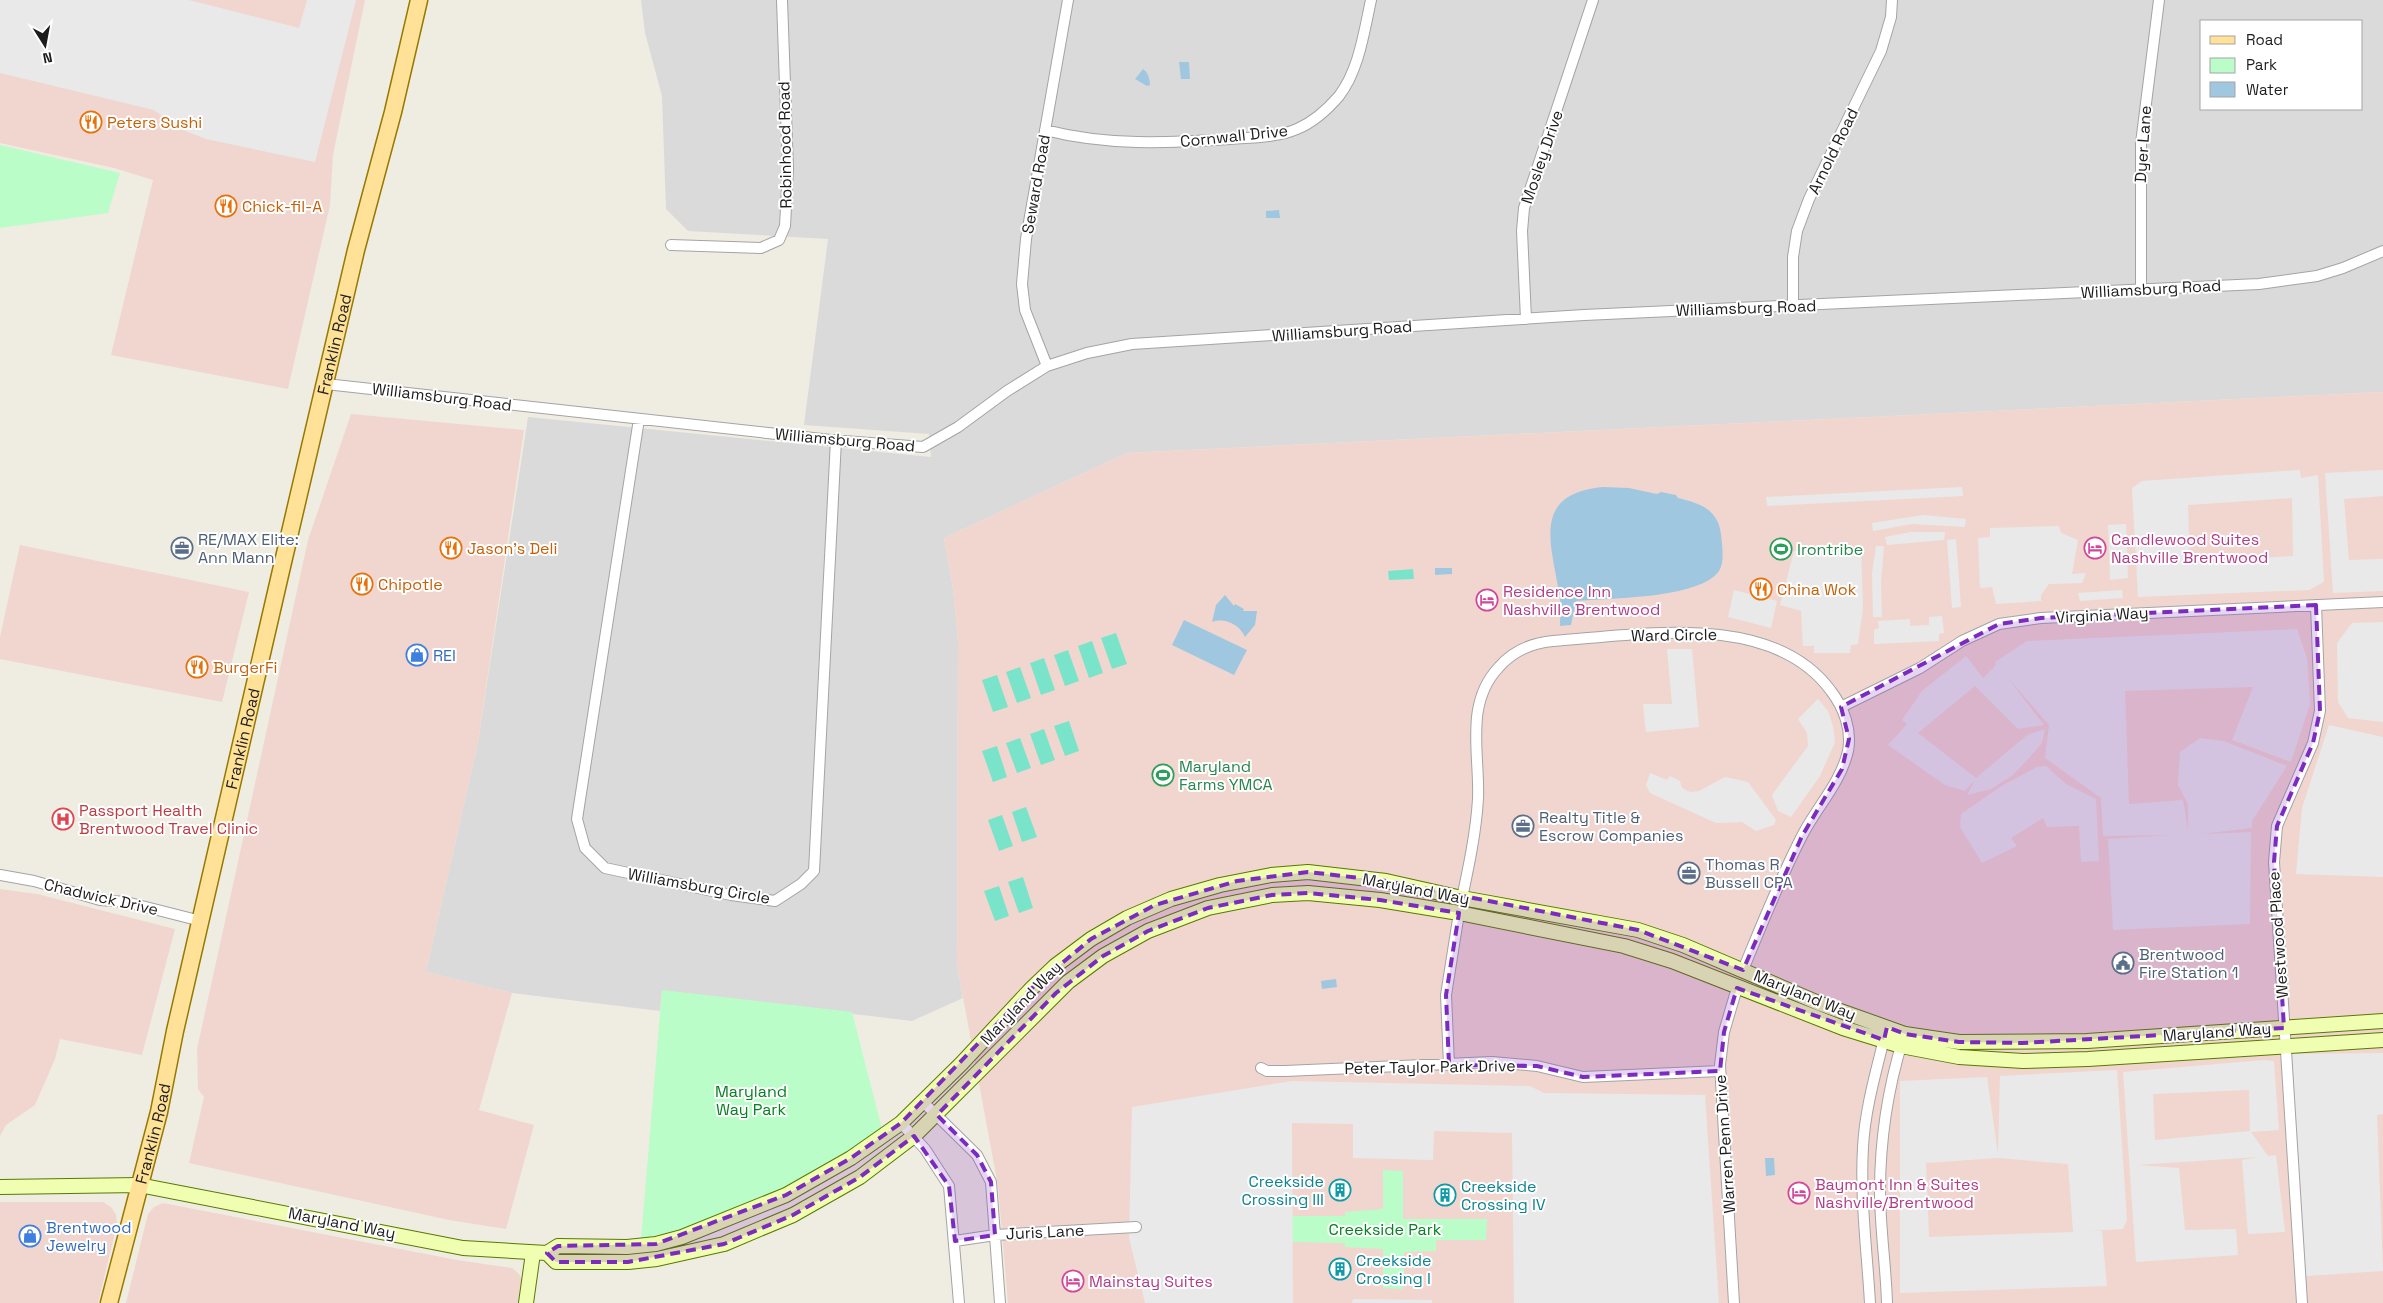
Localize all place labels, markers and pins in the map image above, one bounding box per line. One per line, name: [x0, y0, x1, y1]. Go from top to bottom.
restaurant icon: Peters Sushi: [79, 110, 103, 134]
place label: Peters Sushi: [107, 112, 202, 133]
restaurant icon: Chick-fil-A: [214, 194, 238, 218]
place label: Chick-fil-A: [242, 196, 322, 217]
place label: RE/MAX Elite: Ann Mann: [198, 529, 299, 568]
place label: Candlewood Suites Nashville Brentwood: [2111, 529, 2268, 568]
office icon: RE/MAX Elite: Ann Mann: [170, 536, 194, 560]
restaurant icon: Jason's Deli: [439, 536, 463, 560]
hotel icon: Candlewood Suites Nashville Brentwood: [2083, 536, 2107, 560]
sports icon: Irontribe: [1769, 537, 1793, 561]
place label: Jason's Deli: [467, 538, 557, 559]
place label: Irontribe: [1797, 539, 1863, 560]
restaurant icon: Chipotle: [350, 572, 374, 596]
place label: Chipotle: [378, 574, 443, 595]
restaurant icon: China Wok: [1749, 577, 1773, 601]
place label: China Wok: [1777, 579, 1857, 600]
place label: Residence Inn Nashville Brentwood: [1503, 581, 1660, 620]
hotel icon: Residence Inn Nashville Brentwood: [1475, 588, 1499, 612]
shop icon: REI: [405, 643, 429, 667]
place label: REI: [433, 645, 456, 666]
restaurant icon: BurgerFi: [185, 655, 209, 679]
place label: BurgerFi: [213, 657, 277, 678]
place label: Maryland Farms YMCA: [1179, 756, 1273, 795]
sports icon: Maryland Farms YMCA: [1151, 763, 1175, 787]
place label: Passport Health Brentwood Travel Clinic: [79, 800, 258, 839]
hospital icon: Passport Health Brentwood Travel Clinic: [51, 807, 75, 831]
place label: Realty Title & Escrow Companies: [1539, 807, 1683, 846]
office icon: Realty Title & Escrow Companies: [1511, 814, 1535, 838]
place label: Thomas R Bussell CPA: [1705, 854, 1793, 893]
office icon: Thomas R Bussell CPA: [1677, 861, 1701, 885]
place label: Brentwood Fire Station 1: [2139, 944, 2238, 983]
public building icon: Brentwood Fire Station 1: [2111, 951, 2135, 975]
place label: Creekside Crossing III: [1241, 1171, 1324, 1210]
place label: Baymont Inn & Suites Nashville/Brentwood: [1815, 1174, 1979, 1213]
place label: Creekside Crossing IV: [1461, 1176, 1546, 1215]
building icon: Creekside Crossing III: [1328, 1178, 1352, 1202]
hotel icon: Baymont Inn & Suites Nashville/Brentwood: [1787, 1181, 1811, 1205]
building icon: Creekside Crossing IV: [1433, 1183, 1457, 1207]
place label: Brentwood Jewelry: [46, 1217, 131, 1256]
shop icon: Brentwood Jewelry: [18, 1224, 42, 1248]
place label: Creekside Crossing I: [1356, 1250, 1432, 1289]
building icon: Creekside Crossing I: [1328, 1257, 1352, 1281]
hotel icon: Mainstay Suites: [1061, 1269, 1085, 1293]
place label: Mainstay Suites: [1089, 1271, 1213, 1292]

